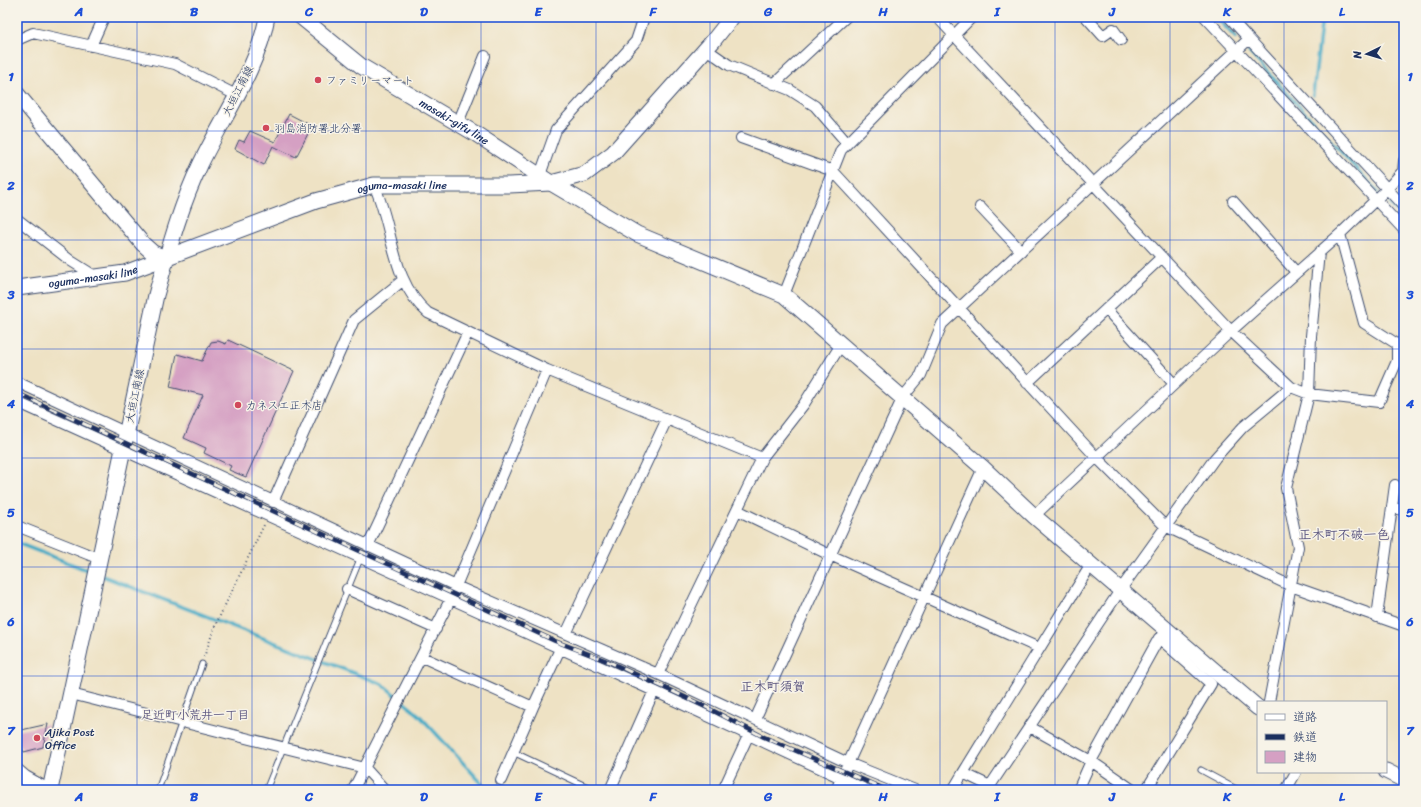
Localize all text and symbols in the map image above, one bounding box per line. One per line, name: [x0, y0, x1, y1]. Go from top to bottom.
text: A: [74, 0, 83, 23]
text: B: [190, 0, 199, 23]
text: C: [304, 0, 314, 23]
text: D: [420, 0, 428, 23]
text: E: [534, 0, 543, 23]
text: F: [648, 0, 657, 23]
text: G: [763, 0, 773, 23]
text: H: [877, 0, 888, 23]
text: I: [993, 0, 1001, 23]
text: J: [1108, 0, 1116, 23]
text: K: [1222, 0, 1232, 23]
text: L: [1339, 0, 1346, 23]
north arrow: [1347, 34, 1387, 74]
text: N: [1348, 50, 1367, 60]
street label: 大垣江南線: [217, 62, 259, 120]
text: 1: [8, 65, 14, 88]
text: 1: [1407, 65, 1413, 88]
place label: ファミリーマート: [326, 71, 414, 90]
marker: ファミリーマート: [313, 75, 323, 85]
street label: masaki-gifu line: [416, 93, 493, 150]
place label: 羽島消防署北分署: [274, 119, 362, 138]
marker: 羽島消防署北分署: [261, 123, 271, 133]
text: 2: [6, 174, 15, 197]
text: 2: [1405, 174, 1414, 197]
street label: oguma-masaki line: [355, 176, 447, 199]
street label: oguma-masaki line: [47, 259, 141, 293]
text: 3: [6, 283, 15, 306]
text: 3: [1405, 283, 1414, 306]
street label: 大垣江南線: [120, 367, 150, 425]
text: 4: [6, 392, 16, 415]
text: 4: [1405, 392, 1415, 415]
place label: カネスエ正木店: [246, 396, 323, 415]
marker: カネスエ正木店: [233, 400, 243, 410]
text: 5: [7, 501, 15, 524]
text: 5: [1406, 501, 1414, 524]
district label: 正木町不破一色: [1298, 523, 1390, 546]
text: 6: [6, 610, 15, 633]
text: 6: [1405, 610, 1414, 633]
district label: 正木町須賀: [740, 675, 806, 698]
legend: [1257, 701, 1387, 773]
district label: 足近町小荒井一丁目: [141, 704, 249, 726]
text: 道路: [1293, 706, 1317, 728]
text: 7: [7, 719, 16, 742]
text: 7: [1406, 719, 1415, 742]
place label: Ajika Post Office: [44, 723, 95, 755]
text: 鉄道: [1293, 726, 1317, 748]
marker: Ajika Post Office: [32, 733, 42, 743]
text: 建物: [1293, 746, 1317, 768]
text: A: [74, 785, 83, 807]
text: B: [190, 785, 199, 807]
text: C: [304, 785, 314, 807]
text: D: [420, 785, 428, 807]
text: E: [534, 785, 543, 807]
text: F: [648, 785, 657, 807]
text: G: [763, 785, 773, 807]
text: H: [877, 785, 888, 807]
text: I: [993, 785, 1001, 807]
text: J: [1108, 785, 1116, 807]
text: K: [1222, 785, 1232, 807]
text: L: [1339, 785, 1346, 807]

